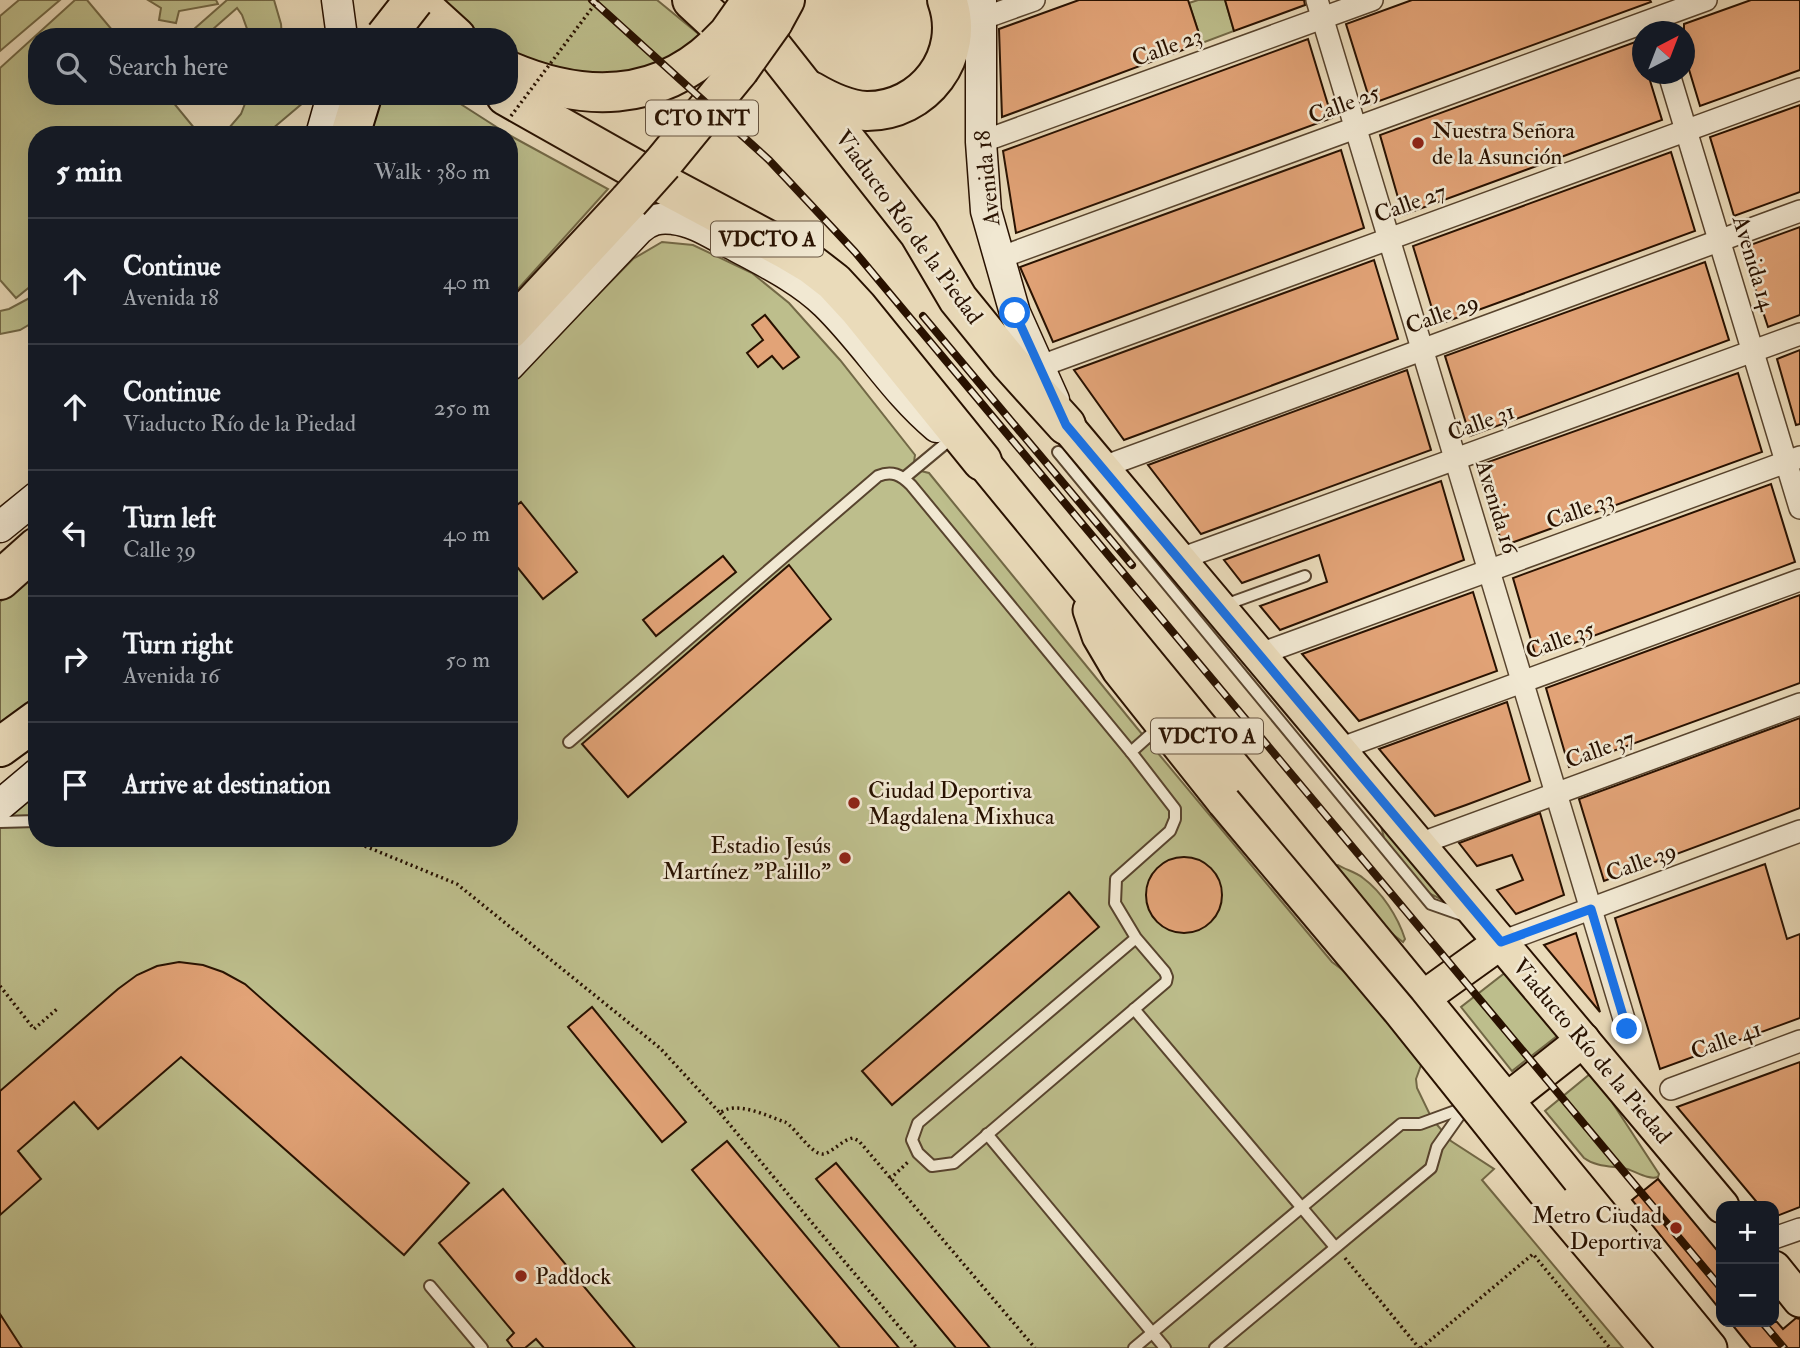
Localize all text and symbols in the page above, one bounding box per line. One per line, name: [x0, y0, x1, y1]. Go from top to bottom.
street label: Calle 23: [1128, 21, 1206, 73]
north arrow: [1632, 21, 1695, 84]
search box: [28, 28, 518, 105]
icon: search: [52, 48, 90, 86]
text: Search here: [108, 51, 228, 83]
street label: Calle 25: [1304, 78, 1384, 130]
road number: CTO INT: [646, 100, 758, 136]
place label: Nuestra Señora de la Asunción: [1432, 116, 1576, 171]
street label: Viaducto Río de la Piedad: [829, 124, 989, 330]
street label: Avenida 18: [968, 129, 1007, 228]
marker: Nuestra Señora de la Asunción: [1410, 135, 1426, 151]
text: 5 min: [56, 153, 122, 190]
text: Walk · 380 m: [374, 157, 490, 186]
street label: Calle 27: [1370, 176, 1450, 229]
street label: Avenida 14: [1726, 211, 1783, 315]
road number: VDCTO A: [711, 222, 823, 256]
text: Continue: [123, 251, 221, 283]
icon: ahead: [56, 262, 94, 300]
text: 40 m: [443, 267, 490, 296]
text: Avenida 18: [123, 283, 219, 312]
street label: Calle 29: [1401, 287, 1483, 341]
route start: [999, 297, 1030, 328]
text: Continue: [123, 377, 221, 409]
icon: ahead: [56, 388, 94, 426]
text: 250 m: [434, 393, 490, 422]
street label: Calle 31: [1443, 397, 1519, 447]
text: Viaducto Río de la Piedad: [123, 409, 356, 438]
street label: Avenida 16: [1469, 456, 1525, 559]
street label: Calle 33: [1542, 484, 1618, 536]
text: Turn left: [123, 503, 216, 535]
icon: left: [56, 514, 94, 552]
text: 40 m: [443, 519, 490, 548]
text: Calle 39: [123, 535, 196, 564]
street label: Calle 35: [1522, 614, 1598, 666]
text: Turn right: [123, 629, 233, 661]
icon: right: [56, 640, 94, 678]
text: 50 m: [446, 645, 490, 674]
text: Avenida 16: [123, 661, 220, 690]
road number: VDCTO A: [1151, 718, 1263, 754]
street label: Calle 37: [1561, 723, 1639, 775]
icon: arrive: [56, 766, 94, 804]
text: Arrive at destination: [123, 769, 331, 801]
place label: Ciudad Deportiva Magdalena Mixhuca: [868, 776, 1055, 831]
marker: Ciudad Deportiva Magdalena Mixhuca: [846, 795, 862, 811]
place label: Estadio Jesús Martínez "Palillo": [662, 831, 831, 886]
street label: Calle 39: [1602, 836, 1680, 888]
marker: Estadio Jesús Martínez "Palillo": [837, 850, 853, 866]
street label: Viaducto Río de la Piedad: [1506, 952, 1678, 1150]
route end: [1611, 1013, 1642, 1044]
street label: Calle 41: [1687, 1014, 1765, 1066]
place label: Metro Ciudad Deportiva: [1532, 1201, 1663, 1257]
map controls: [1716, 1201, 1779, 1327]
button: +: [1716, 1201, 1779, 1264]
marker: Metro Ciudad Deportiva: [1668, 1220, 1684, 1236]
place label: Paddock: [535, 1262, 611, 1291]
button: −: [1716, 1264, 1779, 1327]
marker: Paddock: [513, 1268, 529, 1284]

